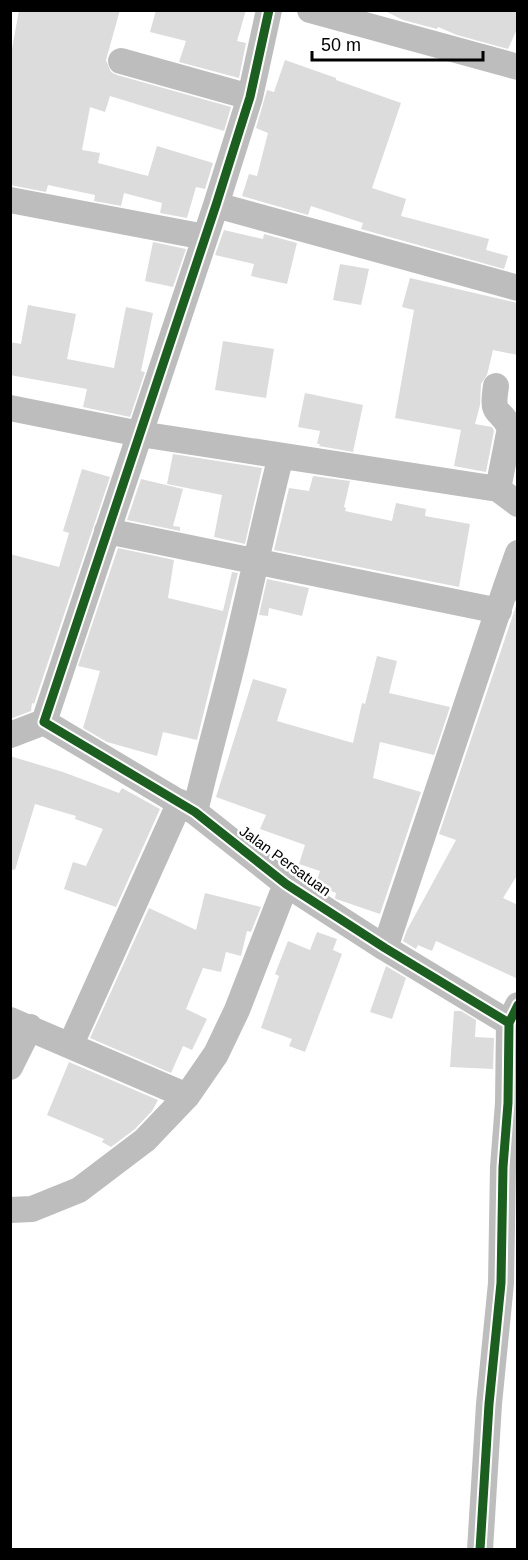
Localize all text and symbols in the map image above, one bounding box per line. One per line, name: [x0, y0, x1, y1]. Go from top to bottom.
scale bar: [312, 24, 483, 62]
text: 50 m: [321, 35, 361, 55]
street label: Jalan Persatuan: [236, 822, 334, 899]

